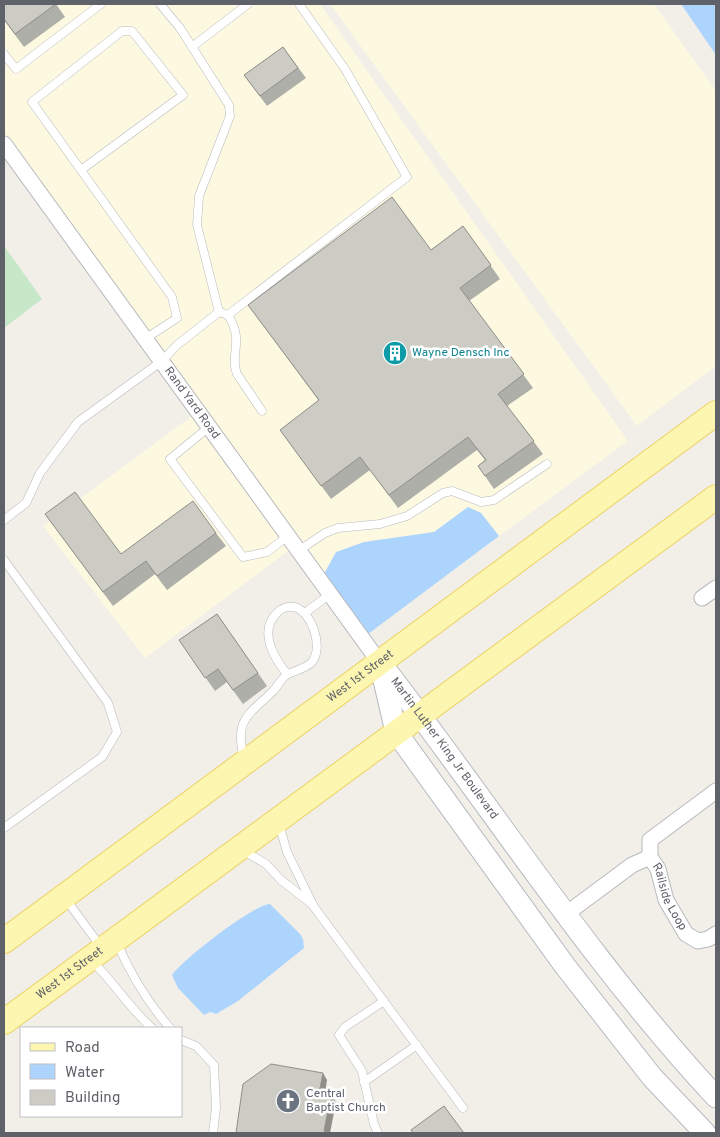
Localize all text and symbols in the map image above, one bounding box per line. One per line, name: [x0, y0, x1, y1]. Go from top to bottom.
building icon: Wayne Densch Inc: [382, 340, 408, 366]
place label: Wayne Densch Inc: [412, 345, 510, 361]
street label: Rand Yard Road: [160, 364, 223, 442]
street label: West 1st Street: [324, 646, 397, 707]
street label: Martin Luther King Jr Boulevard: [386, 674, 502, 823]
street label: Railside Loop: [648, 860, 690, 934]
street label: West 1st Street: [33, 943, 107, 1003]
legend: [20, 1027, 182, 1117]
text: Road: [65, 1039, 100, 1058]
text: Water: [65, 1064, 105, 1083]
place label: Central Baptist Church: [306, 1086, 386, 1116]
church icon: Central Baptist Church: [275, 1088, 301, 1114]
text: Building: [65, 1089, 120, 1108]

